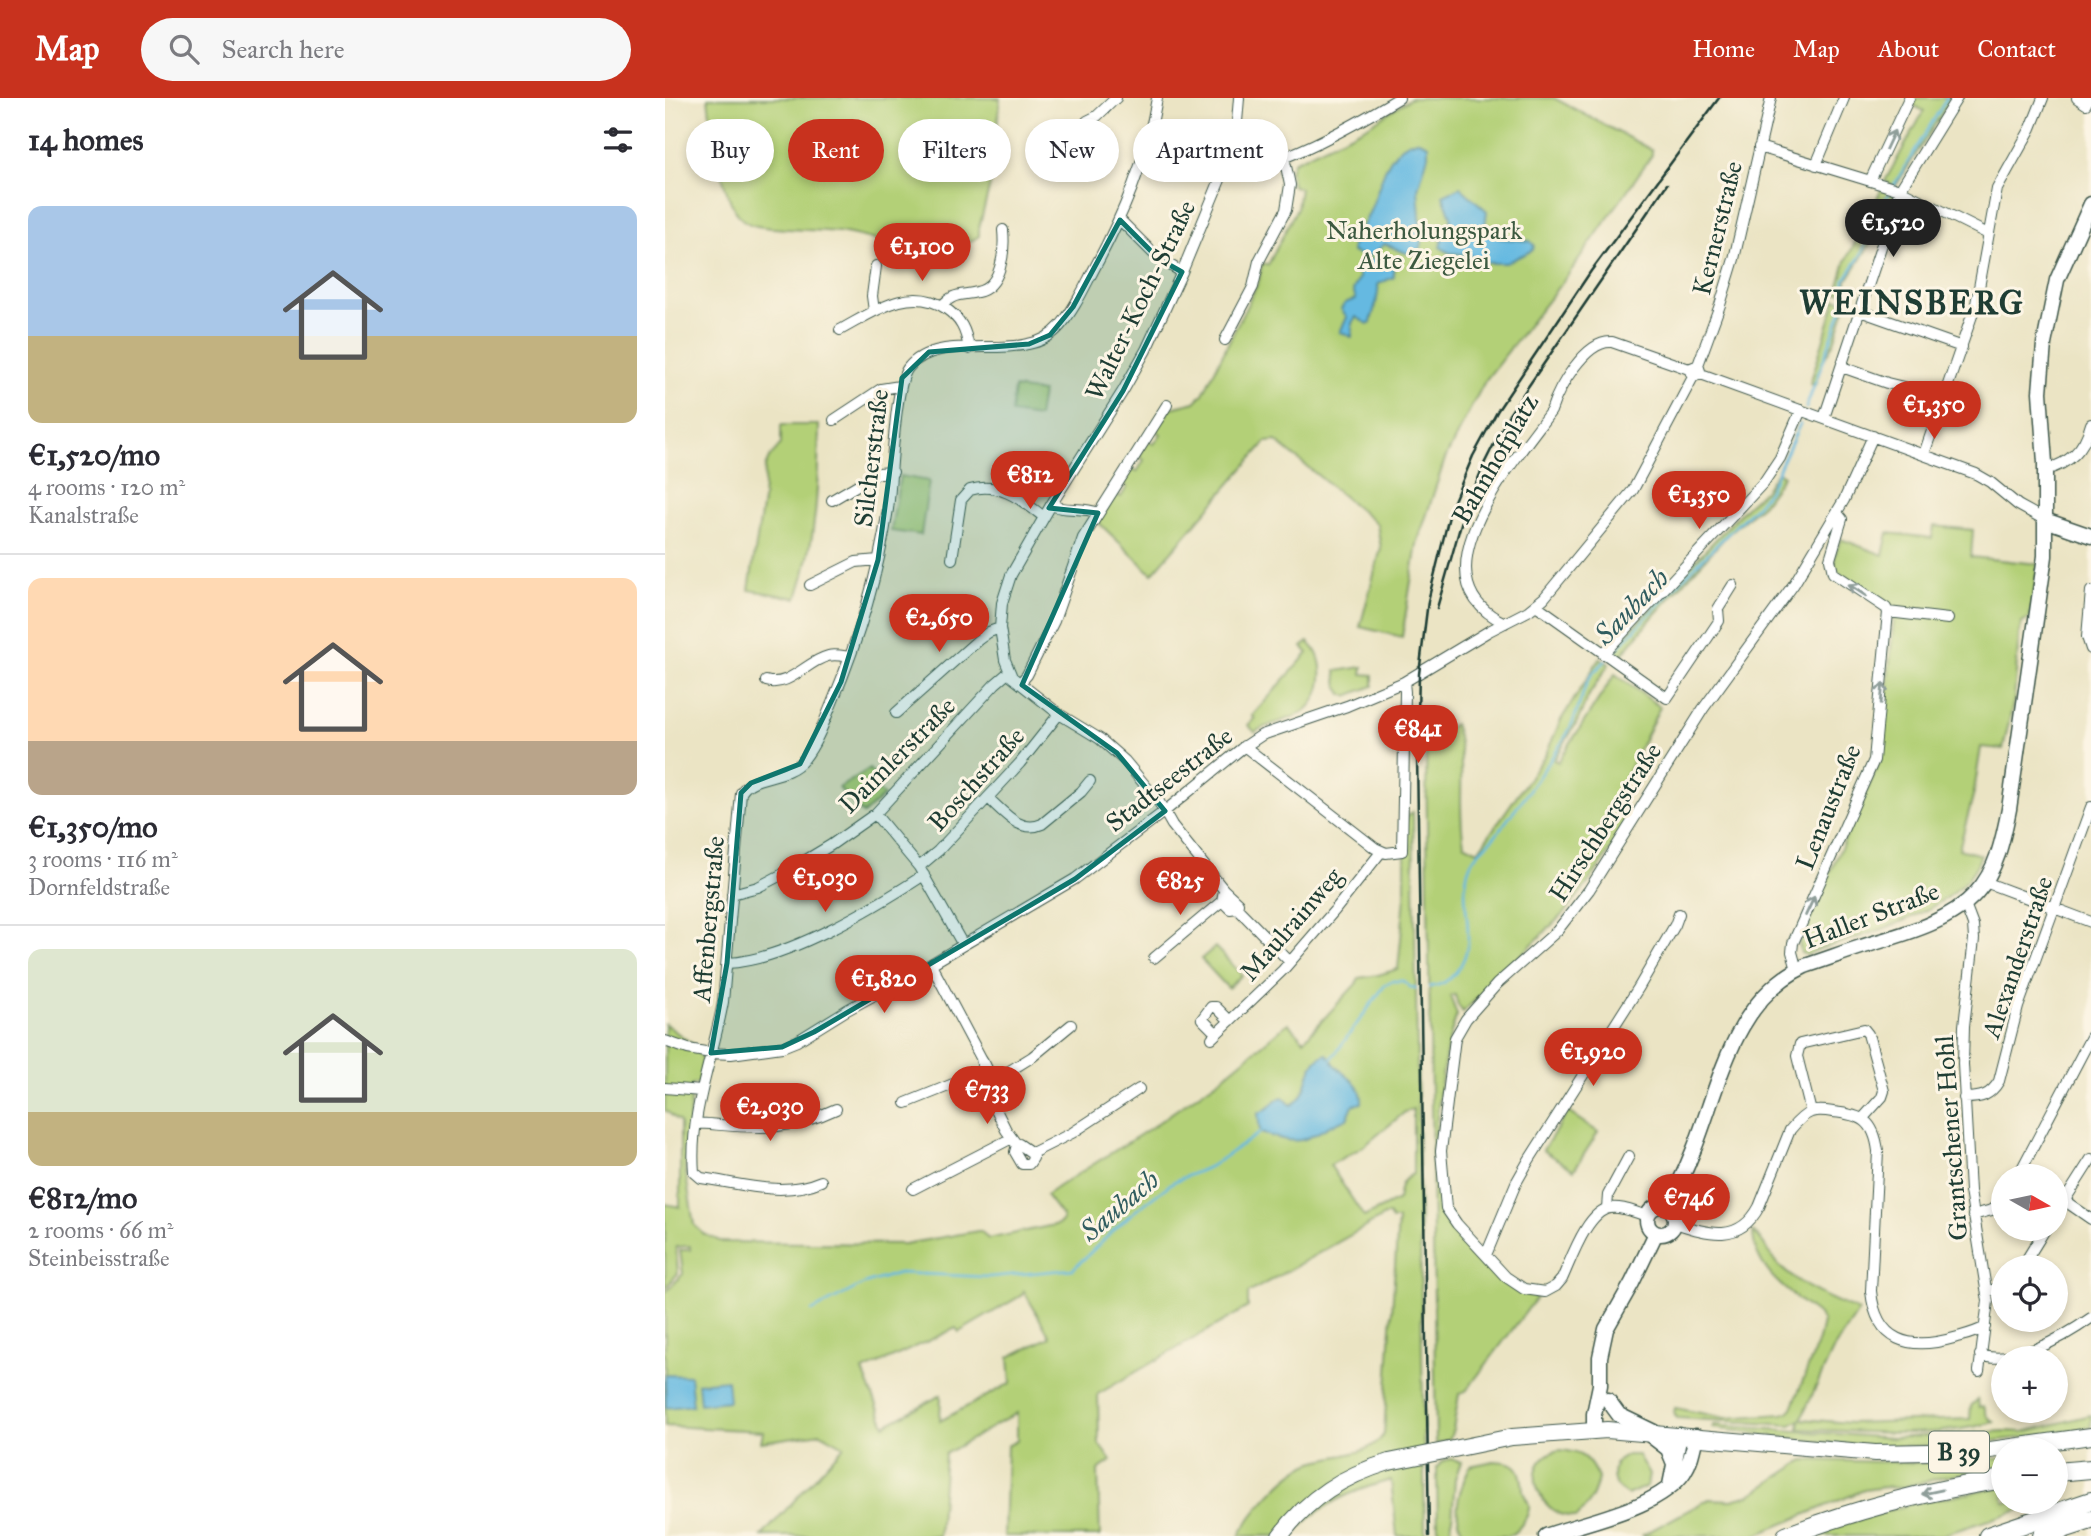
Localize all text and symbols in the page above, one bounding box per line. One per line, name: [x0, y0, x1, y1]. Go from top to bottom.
search box: [141, 18, 631, 81]
text: Map: [35, 29, 99, 69]
icon: search: [165, 30, 203, 68]
text: Search here: [221, 33, 345, 65]
text: Home: [1692, 34, 1755, 64]
text: Map: [1793, 34, 1840, 64]
text: About: [1878, 34, 1939, 64]
text: Contact: [1977, 34, 2056, 64]
chip: Buy: [686, 119, 774, 182]
chip: Rent: [788, 119, 884, 182]
chip: Filters: [898, 119, 1011, 182]
chip: New: [1025, 119, 1119, 182]
chip: Apartment: [1133, 119, 1288, 182]
icon: filters: [599, 121, 637, 159]
text: 14 homes: [28, 122, 143, 158]
one-way arrow: [1884, 129, 1897, 151]
street label: Kernerstraße: [1685, 157, 1749, 298]
street label: Walter-Koch-Straße: [1078, 195, 1202, 405]
pin: €1,520: [1836, 200, 1950, 259]
text: €1,520: [1861, 208, 1925, 236]
park label: Naherholungspark Alte Ziegelei: [1326, 214, 1523, 276]
pin: €1,100: [865, 223, 979, 283]
text: €1,100: [890, 232, 954, 260]
icon: home: [270, 252, 396, 378]
district label: WEINSBERG: [1799, 283, 2025, 323]
pin: €1,350: [1877, 382, 1991, 441]
street label: Silcherstraße: [847, 387, 895, 529]
street label: Bahnhofplatz: [1445, 388, 1545, 530]
text: €1,350: [1903, 390, 1965, 418]
text: €1,520/mo: [28, 437, 160, 473]
pin: €812: [989, 452, 1071, 511]
text: €812: [1007, 460, 1053, 488]
pin: €1,350: [1642, 472, 1756, 531]
text: 4 rooms · 120 m²: [28, 473, 185, 501]
text: €1,350: [1668, 480, 1730, 508]
text: Kanalstraße: [28, 501, 139, 529]
water label: Saubach: [1586, 561, 1676, 653]
one-way arrow: [1848, 582, 1868, 596]
pin: €2,650: [882, 594, 996, 654]
text: €2,650: [905, 603, 973, 631]
icon: home: [270, 624, 396, 750]
one-way arrow: [1876, 682, 1889, 705]
street label: Daimlerstraße: [832, 690, 962, 820]
pin: €841: [1377, 706, 1459, 765]
text: €841: [1394, 714, 1442, 742]
street label: Stadtseestraße: [1099, 719, 1239, 838]
street label: Boschstraße: [921, 720, 1031, 838]
street label: Hirschbergstraße: [1542, 736, 1668, 908]
street label: Lenaustraße: [1788, 739, 1868, 874]
text: €1,350/mo: [28, 809, 158, 845]
street label: Affenbergstraße: [685, 834, 731, 1005]
text: 3 rooms · 116 m²: [28, 845, 178, 873]
pin: €1,030: [768, 854, 882, 914]
pin: €825: [1139, 858, 1221, 917]
street label: Maulrainweg: [1233, 860, 1350, 987]
text: €1,030: [793, 863, 857, 891]
text: €825: [1156, 866, 1204, 894]
street label: Alexanderstraße: [1974, 872, 2060, 1043]
text: Dornfeldstraße: [28, 873, 170, 901]
street label: Haller Straße: [1799, 874, 1944, 956]
one-way arrow: [1804, 896, 1817, 918]
pin: €1,820: [827, 956, 941, 1015]
text: €1,820: [851, 964, 917, 992]
icon: home: [270, 995, 396, 1121]
pin: €1,920: [1536, 1028, 1650, 1088]
street label: Grantschener Hohl: [1928, 1034, 1974, 1242]
text: €1,920: [1560, 1037, 1626, 1065]
pin: €733: [946, 1066, 1028, 1126]
text: €733: [965, 1075, 1009, 1103]
pin: €2,030: [713, 1084, 827, 1143]
text: €2,030: [736, 1092, 804, 1120]
water label: Saubach: [1072, 1162, 1166, 1249]
north arrow: [1991, 1164, 2069, 1241]
map controls: [1991, 1164, 2068, 1514]
pin: €746: [1648, 1174, 1730, 1234]
text: €812/mo: [28, 1180, 137, 1216]
text: €746: [1664, 1183, 1714, 1211]
text: 2 rooms · 66 m²: [28, 1216, 173, 1244]
text: Steinbeisstraße: [28, 1244, 169, 1272]
button: locate: [1991, 1255, 2068, 1332]
button: +: [1991, 1346, 2068, 1423]
road number: B 39: [1929, 1432, 1989, 1472]
button: −: [1991, 1437, 2068, 1514]
one-way arrow: [1921, 1485, 1944, 1499]

